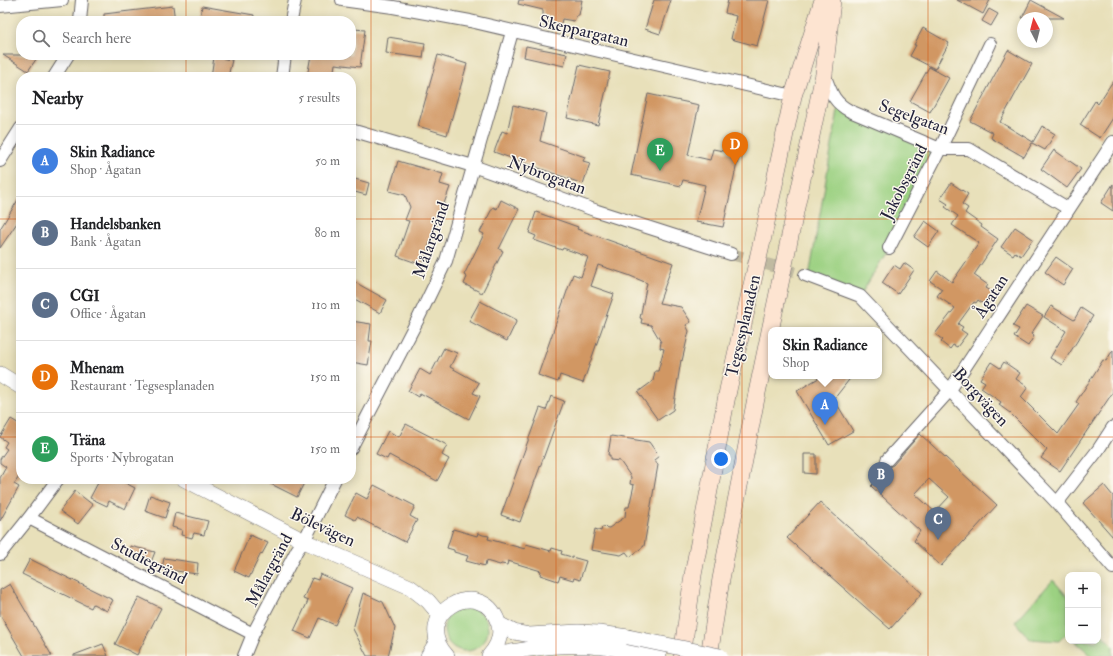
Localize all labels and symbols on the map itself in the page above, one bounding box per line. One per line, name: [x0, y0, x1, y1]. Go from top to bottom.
street label: Skeppargatan: [537, 10, 631, 53]
north arrow: [1017, 12, 1053, 48]
street label: Segelgatan: [876, 95, 952, 139]
pin: D: [722, 132, 748, 165]
pin: E: [647, 138, 673, 171]
street label: Jakobsgränd: [875, 140, 933, 225]
street label: Nybrogatan: [505, 151, 589, 200]
street label: Målargränd: [408, 198, 454, 281]
street label: Ågatan: [968, 270, 1013, 322]
street label: Tegsesplanaden: [721, 272, 766, 380]
street label: Borgvägen: [949, 363, 1014, 431]
pin: A: [812, 392, 838, 425]
your location: [711, 449, 731, 469]
pin: B: [868, 462, 894, 495]
street label: Bölevägen: [287, 503, 359, 551]
pin: C: [925, 507, 951, 540]
street label: Målargränd: [241, 529, 297, 610]
street label: Studiegränd: [107, 533, 191, 589]

